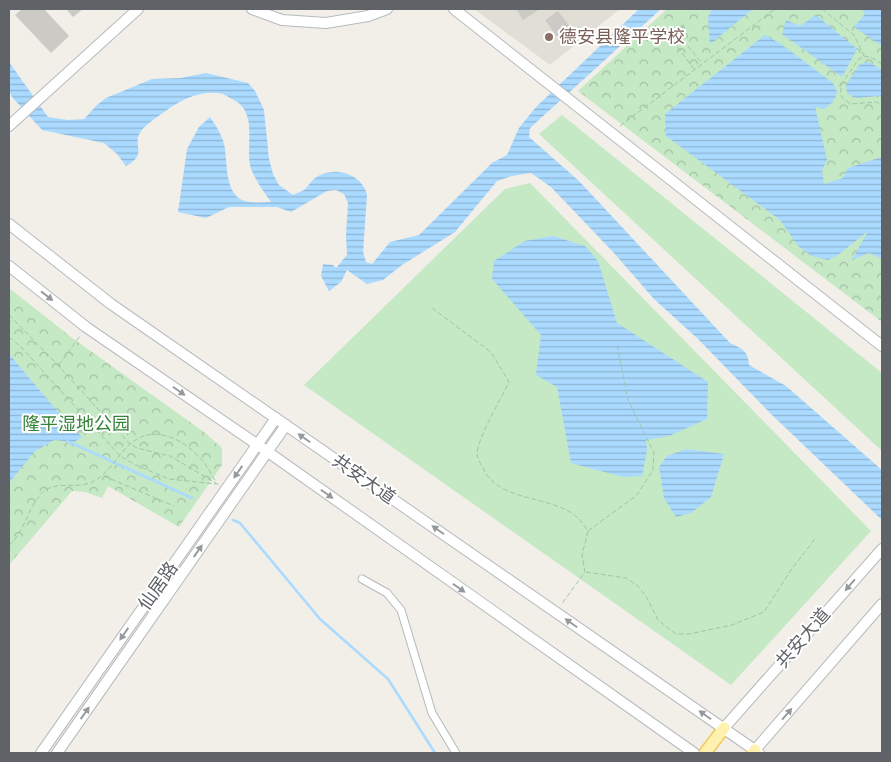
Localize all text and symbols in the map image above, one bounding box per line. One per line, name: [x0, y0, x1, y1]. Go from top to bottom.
place label: 德安县隆平学校: [559, 26, 685, 48]
marker: 德安县隆平学校: [543, 31, 555, 43]
one-way arrow: [40, 291, 54, 301]
one-way arrow: [172, 386, 186, 396]
park label: 隆平湿地公园: [22, 413, 130, 435]
one-way arrow: [297, 433, 311, 443]
street label: 共安大道: [328, 449, 400, 509]
one-way arrow: [233, 465, 243, 479]
one-way arrow: [320, 489, 333, 499]
one-way arrow: [431, 525, 444, 535]
one-way arrow: [193, 545, 203, 558]
street label: 仙居路: [134, 558, 182, 614]
one-way arrow: [844, 579, 856, 591]
one-way arrow: [452, 583, 466, 593]
street label: 共安大道: [771, 604, 835, 672]
one-way arrow: [564, 618, 578, 628]
one-way arrow: [119, 627, 130, 640]
one-way arrow: [80, 706, 90, 720]
one-way arrow: [781, 708, 793, 720]
one-way arrow: [698, 710, 712, 720]

